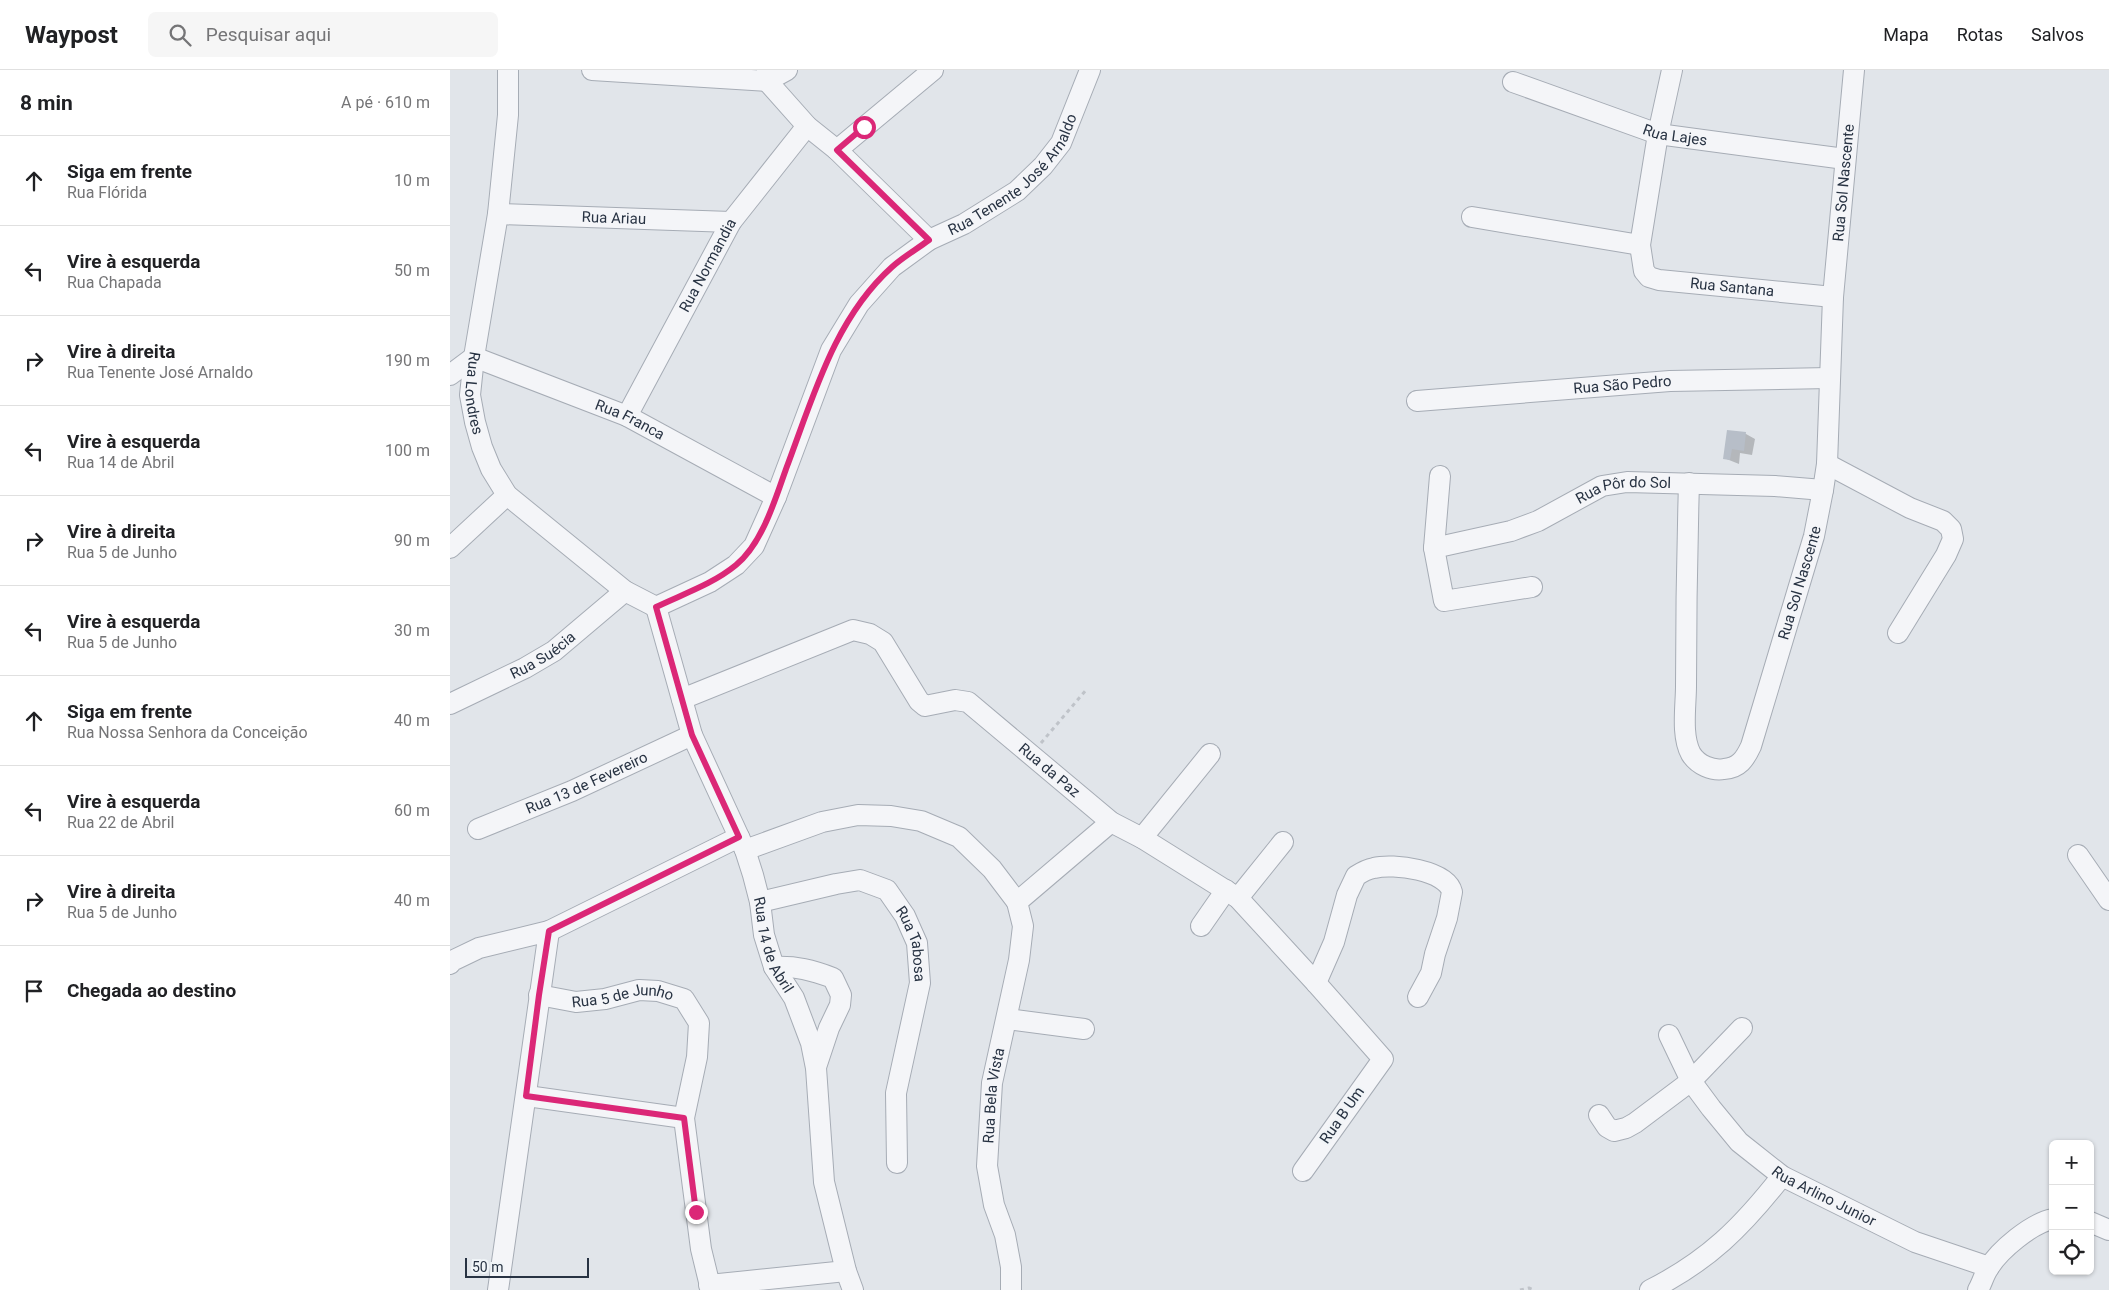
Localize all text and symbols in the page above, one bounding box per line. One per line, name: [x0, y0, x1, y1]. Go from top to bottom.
search box: [148, 12, 498, 57]
text: Waypost: [25, 21, 118, 49]
icon: search: [166, 21, 194, 49]
text: Pesquisar aqui: [206, 23, 331, 46]
text: Mapa: [1883, 24, 1929, 45]
text: Rotas: [1957, 24, 2003, 45]
text: Salvos: [2031, 24, 2084, 45]
text: 8 min: [20, 91, 73, 115]
text: A pé · 610 m: [341, 93, 430, 112]
street label: Rua Tenente José Arnaldo: [945, 111, 1081, 239]
route start: [853, 116, 876, 139]
street label: Rua Lajes: [1640, 120, 1708, 149]
street label: Rua Sol Nascente: [1829, 123, 1858, 242]
text: Siga em frente: [67, 160, 192, 183]
icon: ahead: [20, 167, 48, 195]
text: 10 m: [394, 171, 430, 190]
text: Rua Flórida: [67, 183, 147, 202]
street label: Rua Ariau: [581, 208, 646, 228]
street label: Rua Normandia: [675, 215, 740, 315]
text: Vire à esquerda: [67, 250, 200, 273]
icon: left: [20, 257, 48, 285]
text: 50 m: [394, 261, 430, 280]
text: Rua Chapada: [67, 273, 162, 292]
street label: Rua Santana: [1689, 274, 1775, 300]
text: Vire à direita: [67, 340, 176, 363]
icon: right: [20, 347, 48, 375]
street label: Rua Londres: [461, 350, 487, 437]
text: 190 m: [385, 351, 430, 370]
text: Rua Tenente José Arnaldo: [67, 363, 253, 382]
street label: Rua São Pedro: [1573, 372, 1672, 398]
street label: Rua Franca: [593, 396, 668, 444]
text: Vire à esquerda: [67, 430, 200, 453]
icon: left: [20, 437, 48, 465]
text: 100 m: [385, 441, 430, 460]
text: Rua 14 de Abril: [67, 453, 174, 472]
street label: Rua Pôr do Sol: [1573, 473, 1671, 508]
text: Vire à direita: [67, 520, 176, 543]
street label: Rua Sol Nascente: [1774, 524, 1825, 642]
icon: right: [20, 527, 48, 555]
text: 90 m: [394, 531, 430, 550]
text: Rua 5 de Junho: [67, 543, 177, 562]
text: Vire à esquerda: [67, 610, 200, 633]
icon: left: [20, 617, 48, 645]
text: 30 m: [394, 621, 430, 640]
street label: Rua Suécia: [507, 628, 579, 683]
text: Rua 5 de Junho: [67, 633, 177, 652]
text: Siga em frente: [67, 700, 192, 723]
icon: ahead: [20, 707, 48, 735]
text: 40 m: [394, 711, 430, 730]
text: Rua Nossa Senhora da Conceição: [67, 723, 308, 742]
street label: Rua da Paz: [1015, 739, 1084, 801]
street label: Rua 13 de Fevereiro: [523, 748, 650, 818]
text: Vire à esquerda: [67, 790, 200, 813]
icon: left: [20, 797, 48, 825]
text: 60 m: [394, 801, 430, 820]
text: Rua 22 de Abril: [67, 813, 174, 832]
text: Vire à direita: [67, 880, 176, 903]
icon: right: [20, 887, 48, 915]
text: 40 m: [394, 891, 430, 910]
street label: Rua 14 de Abril: [750, 895, 797, 996]
text: Rua 5 de Junho: [67, 903, 177, 922]
street label: Rua Tabosa: [892, 903, 929, 982]
icon: arrive: [20, 977, 48, 1005]
text: Chegada ao destino: [67, 979, 236, 1002]
street label: Rua 5 de Junho: [571, 981, 676, 1011]
street label: Rua Bela Vista: [979, 1046, 1008, 1144]
street label: Rua B Um: [1316, 1083, 1368, 1147]
map controls: [2049, 1140, 2094, 1275]
button: +: [2049, 1140, 2094, 1185]
street label: Rua Arlino Junior: [1768, 1162, 1879, 1230]
button: −: [2049, 1185, 2094, 1230]
route end: [685, 1201, 708, 1224]
button: locate: [2049, 1230, 2094, 1275]
scale bar: [465, 1255, 589, 1278]
text: 50 m: [472, 1259, 504, 1275]

